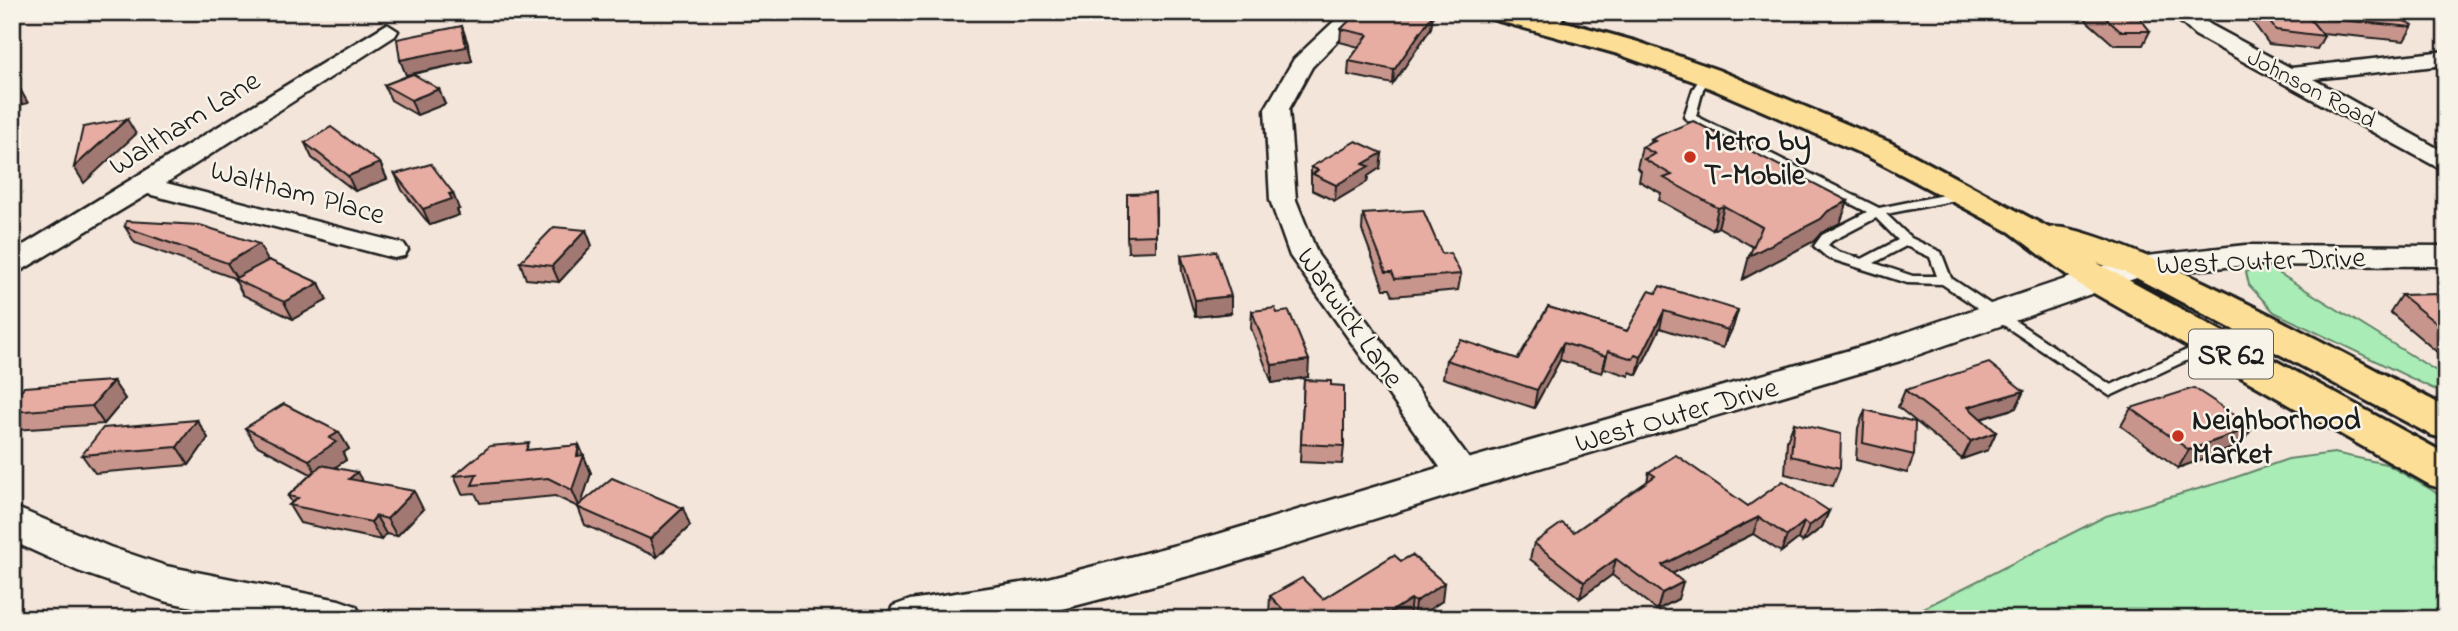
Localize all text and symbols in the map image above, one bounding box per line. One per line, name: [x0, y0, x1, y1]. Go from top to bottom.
street label: Johnson Road: [2240, 42, 2382, 139]
street label: Waltham Lane: [101, 60, 270, 189]
place label: Metro by T-Mobile: [1704, 121, 1811, 199]
street label: Waltham Place: [205, 149, 390, 239]
marker: Metro by T-Mobile: [1682, 149, 1698, 165]
street label: West Outer Drive: [2156, 237, 2367, 289]
street label: Warwick Lane: [1284, 239, 1414, 399]
road number: SR 62: [2189, 330, 2273, 378]
street label: West Outer Drive: [1570, 367, 1784, 467]
place label: Neighborhood Market: [2192, 400, 2361, 478]
marker: Neighborhood Market: [2170, 428, 2186, 444]

